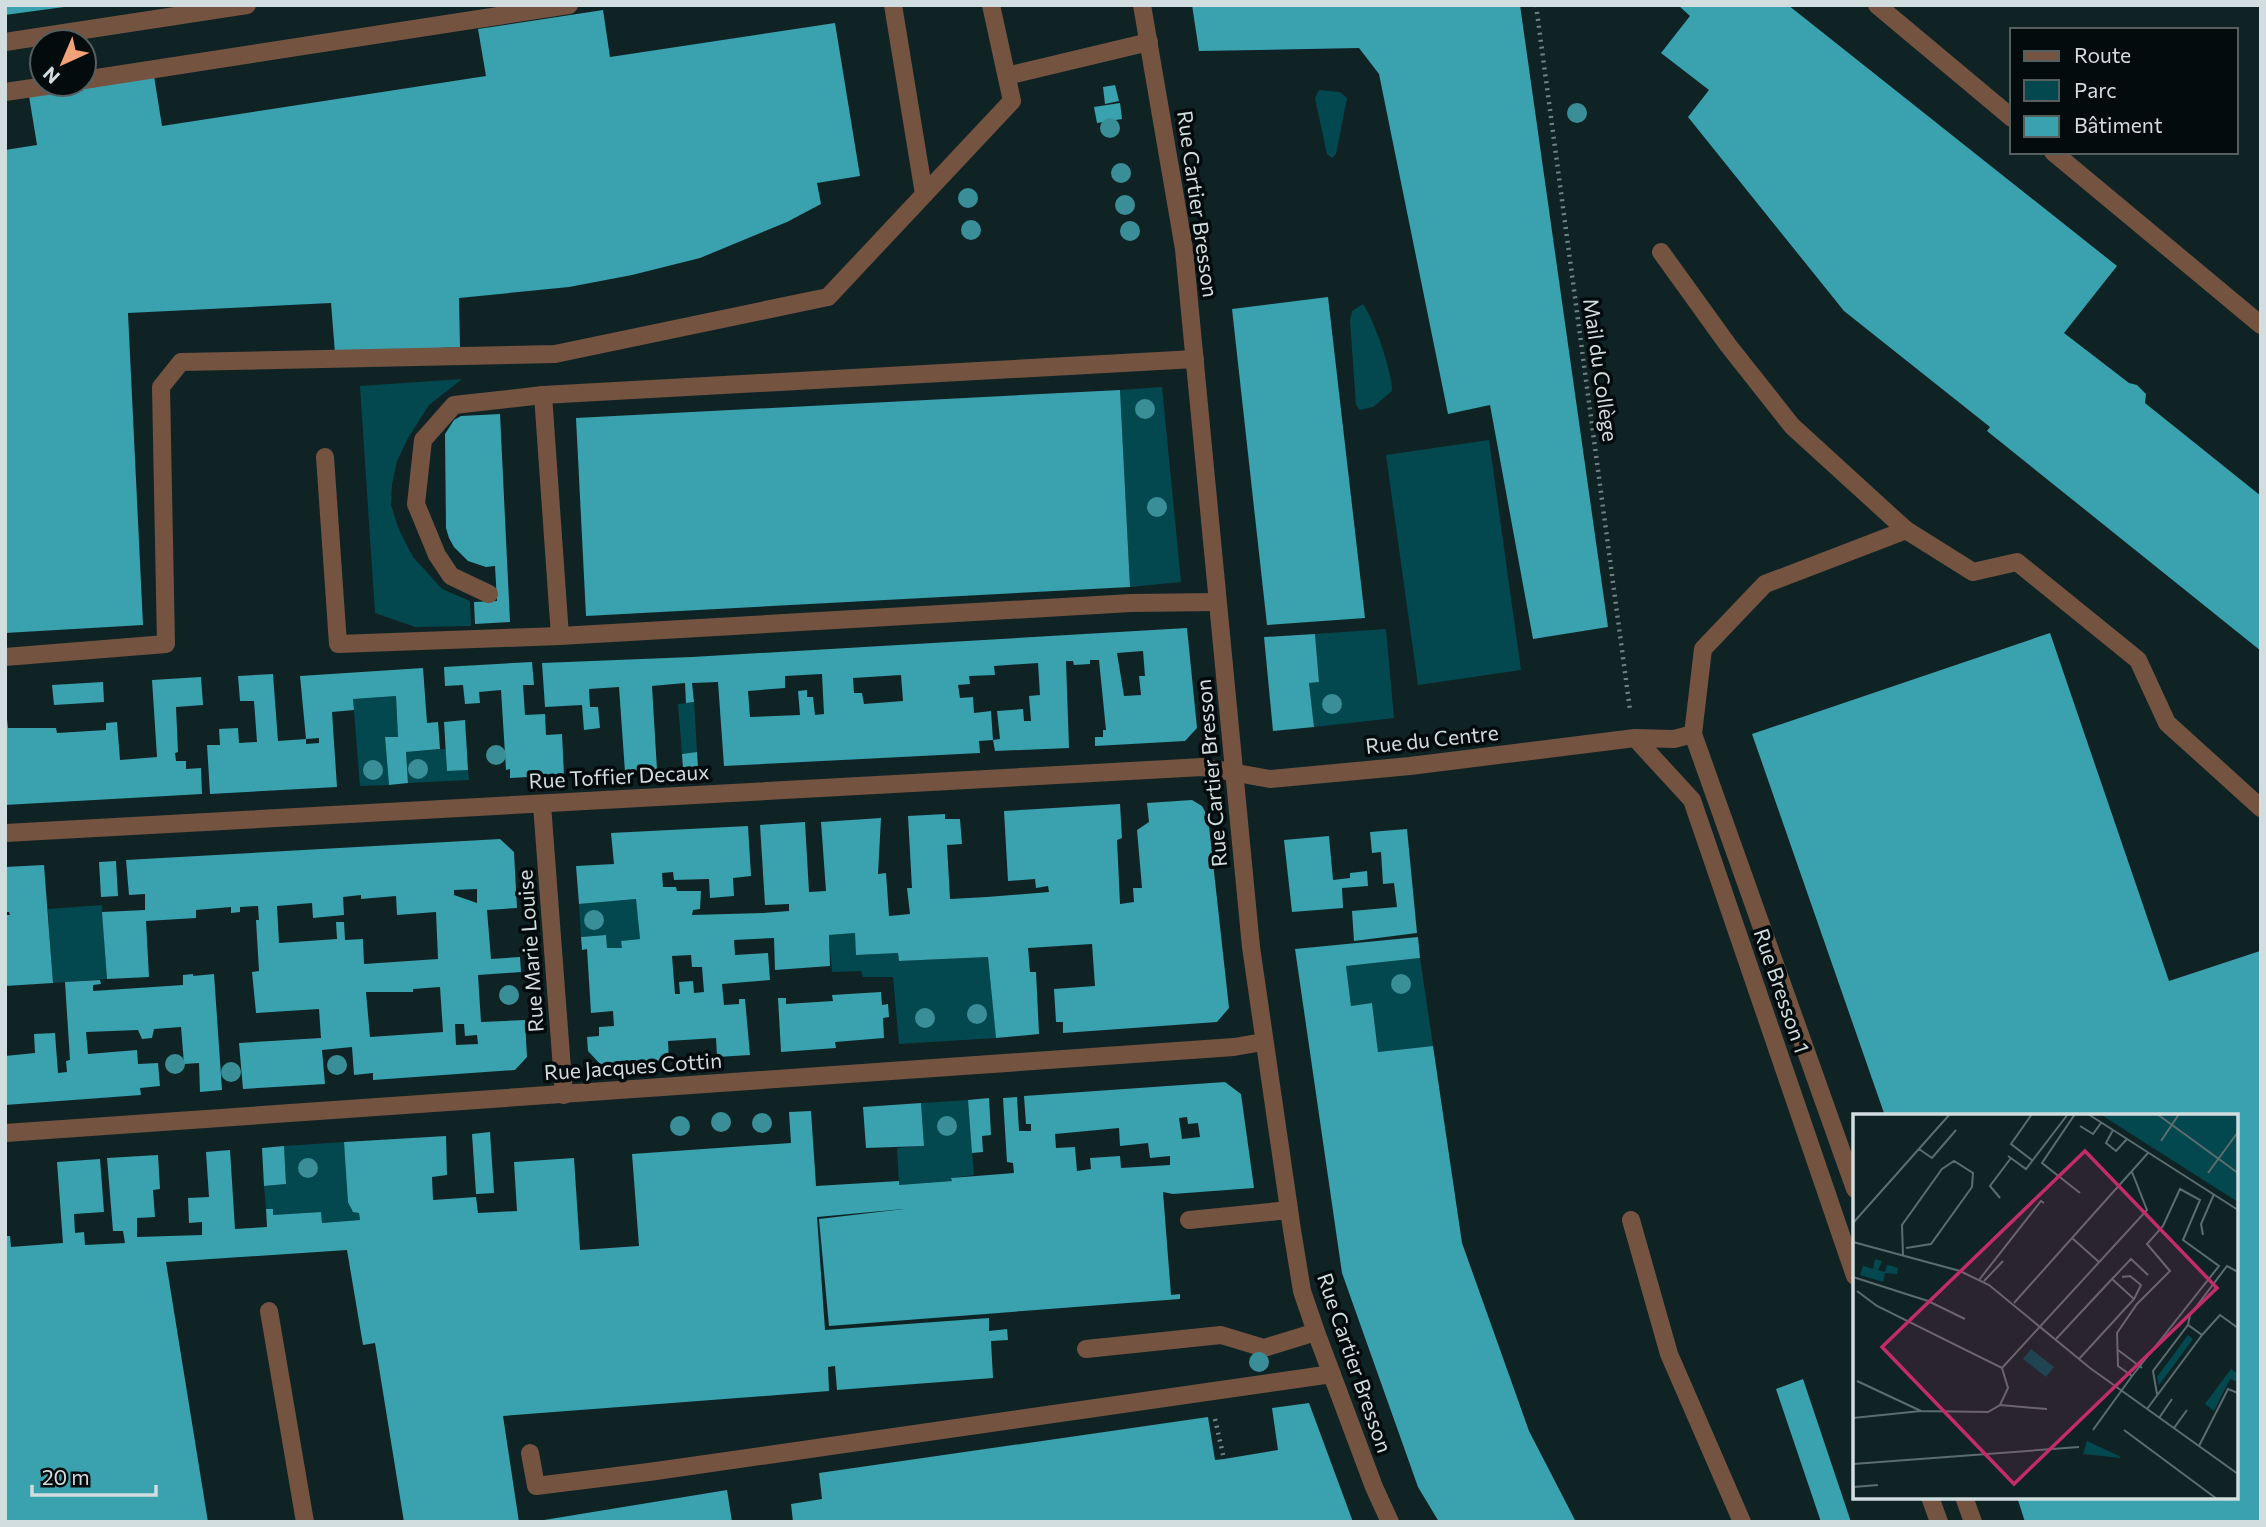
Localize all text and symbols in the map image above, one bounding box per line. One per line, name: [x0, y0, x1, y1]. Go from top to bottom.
north arrow: [28, 28, 98, 98]
legend: [2010, 28, 2238, 154]
text: Route: [2074, 42, 2131, 67]
text: N: [38, 62, 64, 89]
text: Parc: [2074, 77, 2117, 102]
street label: Rue Cartier Bresson: [1173, 109, 1224, 299]
text: Bâtiment: [2074, 112, 2163, 137]
street label: Mail du Collège: [1579, 297, 1624, 443]
street label: Rue Cartier Bresson: [1190, 678, 1231, 868]
street label: Rue du Centre: [1364, 719, 1500, 758]
street label: Rue Toffier Decaux: [528, 758, 710, 793]
street label: Rue Marie Louise: [511, 869, 548, 1033]
street label: Rue Bresson 1: [1749, 925, 1815, 1056]
street label: Rue Jacques Cottin: [543, 1047, 723, 1084]
inset map: [1853, 1114, 2238, 1499]
street label: Rue Cartier Bresson: [1313, 1269, 1398, 1456]
scale bar: [32, 1454, 156, 1498]
text: 20 m: [42, 1464, 90, 1489]

